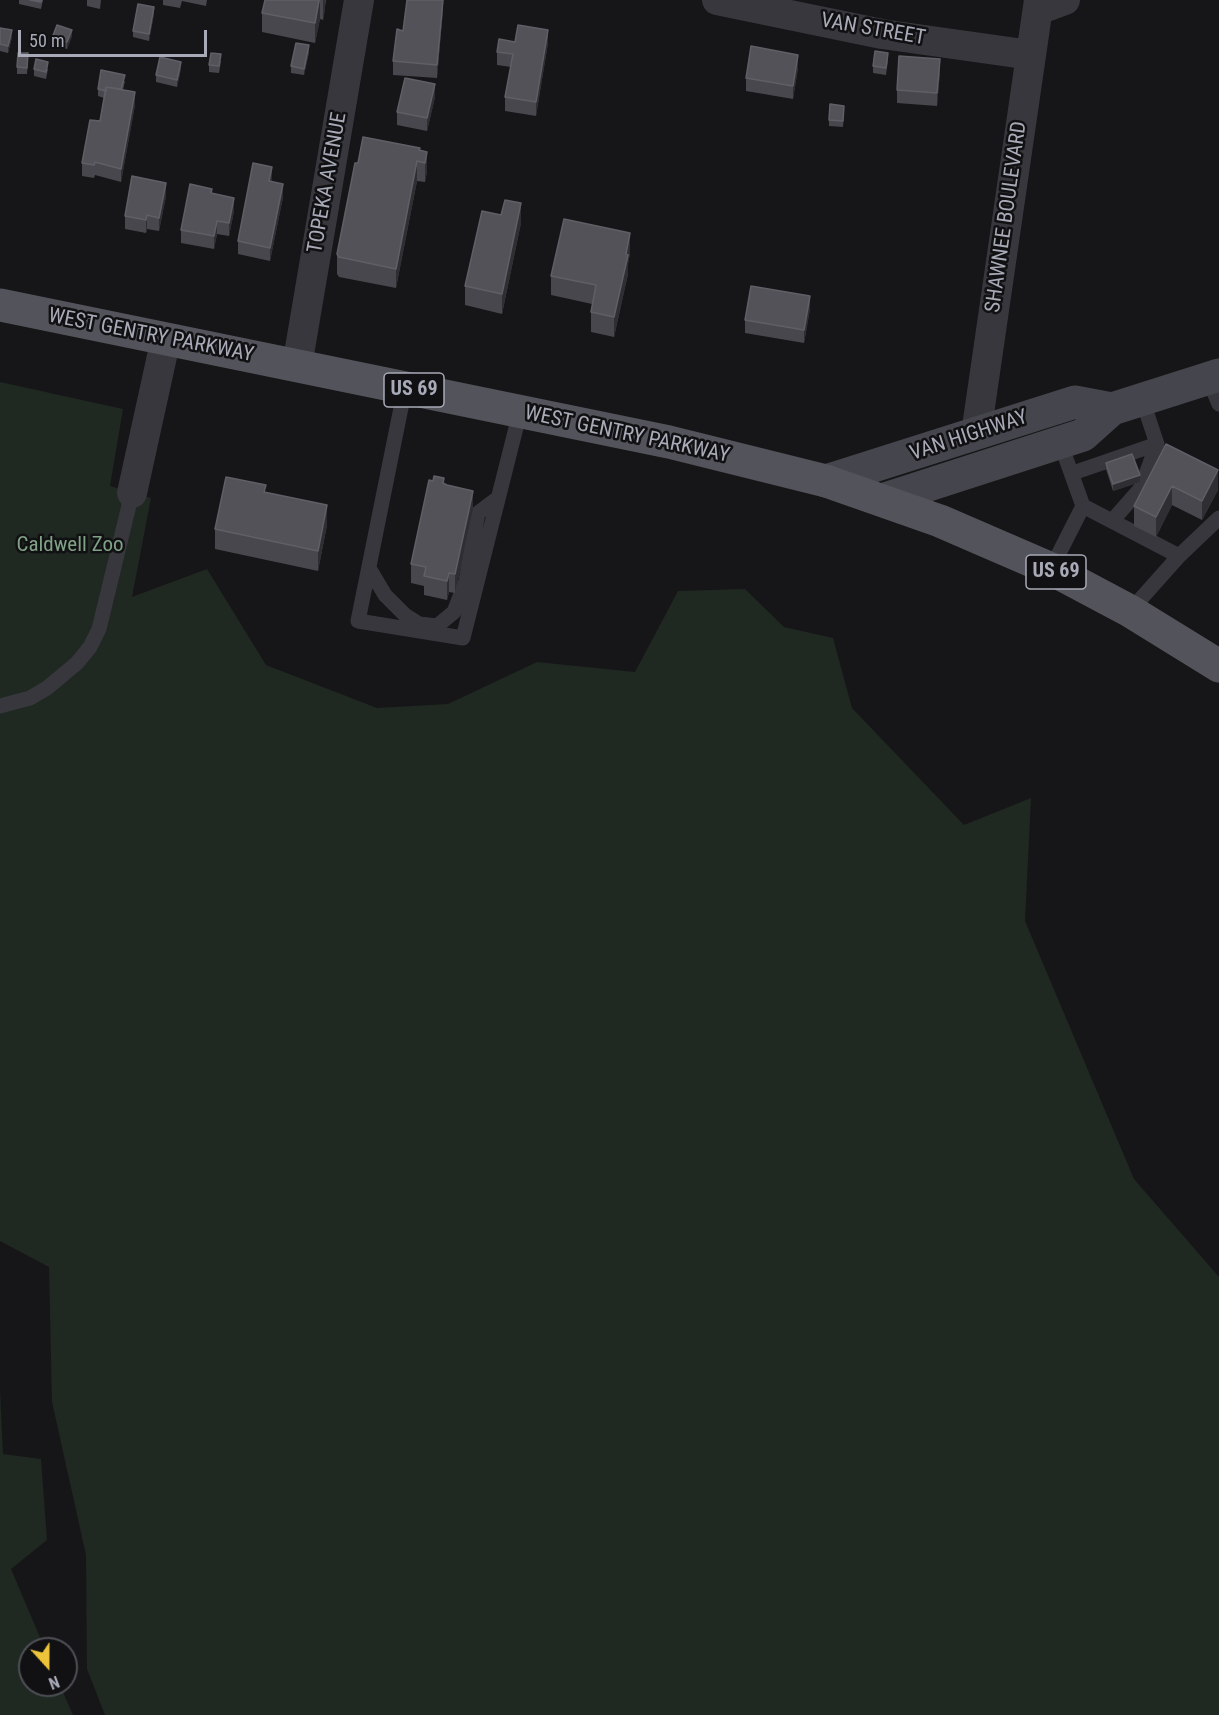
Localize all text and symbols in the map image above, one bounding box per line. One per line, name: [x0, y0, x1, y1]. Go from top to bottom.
street label: VAN STREET: [819, 8, 927, 52]
scale bar: [21, 18, 210, 56]
text: 50 m: [29, 30, 64, 51]
street label: TOPEKA AVENUE: [303, 111, 353, 255]
street label: SHAWNEE BOULEVARD: [981, 120, 1033, 314]
street label: WEST GENTRY PARKWAY: [46, 304, 256, 368]
road number: US 69: [384, 373, 444, 407]
street label: WEST GENTRY PARKWAY: [522, 401, 732, 469]
street label: VAN HIGHWAY: [907, 405, 1031, 467]
park label: Caldwell Zoo: [17, 533, 123, 559]
road number: US 69: [1026, 555, 1086, 589]
north arrow: [18, 1637, 78, 1697]
text: N: [46, 1672, 62, 1693]

